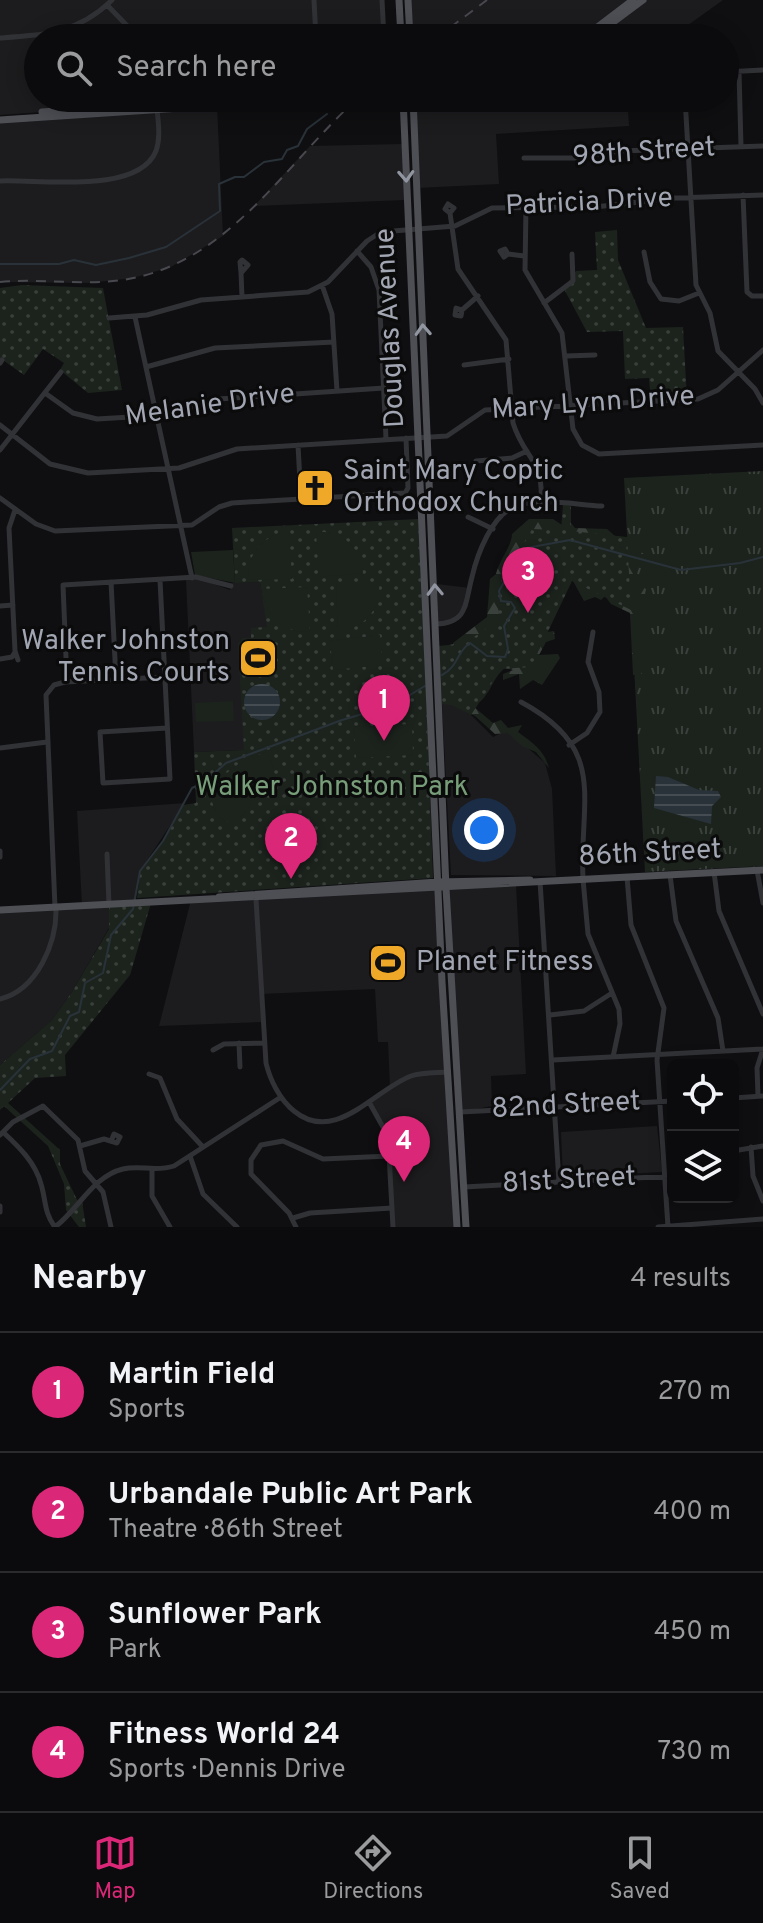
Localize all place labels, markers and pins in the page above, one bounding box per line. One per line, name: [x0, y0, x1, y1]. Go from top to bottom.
place label: Saint Mary Coptic Orthodox Church: [343, 454, 564, 522]
church icon: Saint Mary Coptic Orthodox Church: [294, 467, 336, 509]
pin: 3: [502, 547, 554, 613]
place label: Walker Johnston Tennis Courts: [21, 624, 230, 692]
sports icon: Walker Johnston Tennis Courts: [237, 637, 279, 679]
pin: 1: [358, 675, 410, 741]
pin: 2: [265, 813, 317, 879]
sports icon: Planet Fitness: [367, 942, 409, 984]
place label: Planet Fitness: [416, 945, 594, 981]
pin: 4: [378, 1116, 430, 1182]

